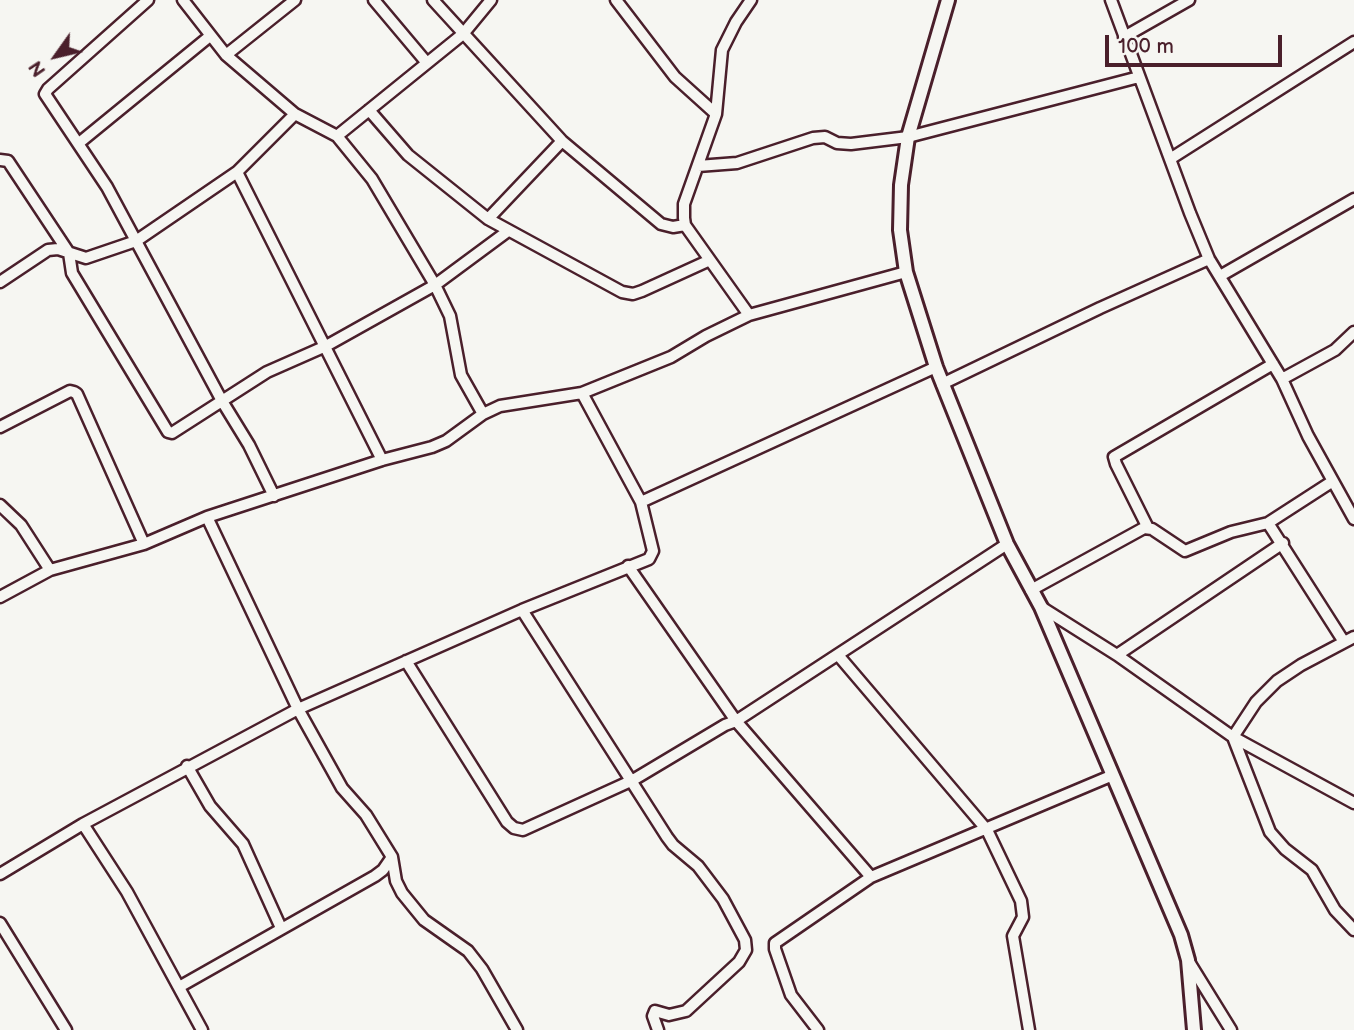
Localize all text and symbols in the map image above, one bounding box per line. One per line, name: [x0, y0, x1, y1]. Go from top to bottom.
north arrow: [21, 21, 91, 91]
scale bar: [1109, 21, 1286, 65]
text: 100 m: [1118, 34, 1174, 59]
text: N: [25, 56, 52, 80]

